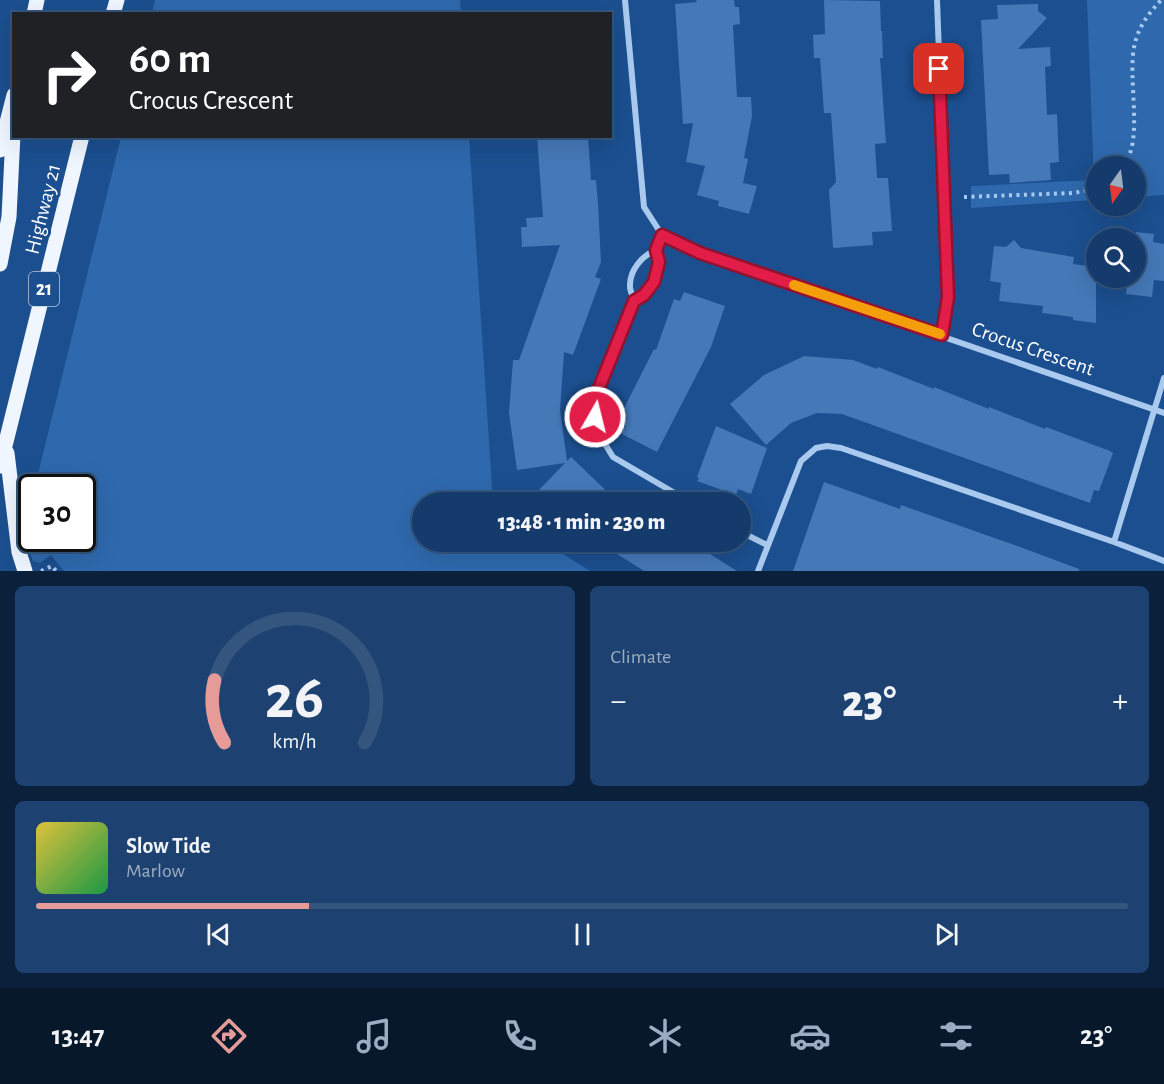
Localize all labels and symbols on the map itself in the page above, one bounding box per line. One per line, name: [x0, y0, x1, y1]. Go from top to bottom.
pin: [913, 43, 964, 94]
north arrow: [1086, 156, 1146, 216]
street label: Highway 21: [22, 162, 64, 256]
road number: 21: [29, 272, 59, 306]
street label: Crocus Crescent: [969, 318, 1097, 380]
position arrow: [563, 385, 627, 449]
speed limit sign: 30: [18, 474, 96, 552]

